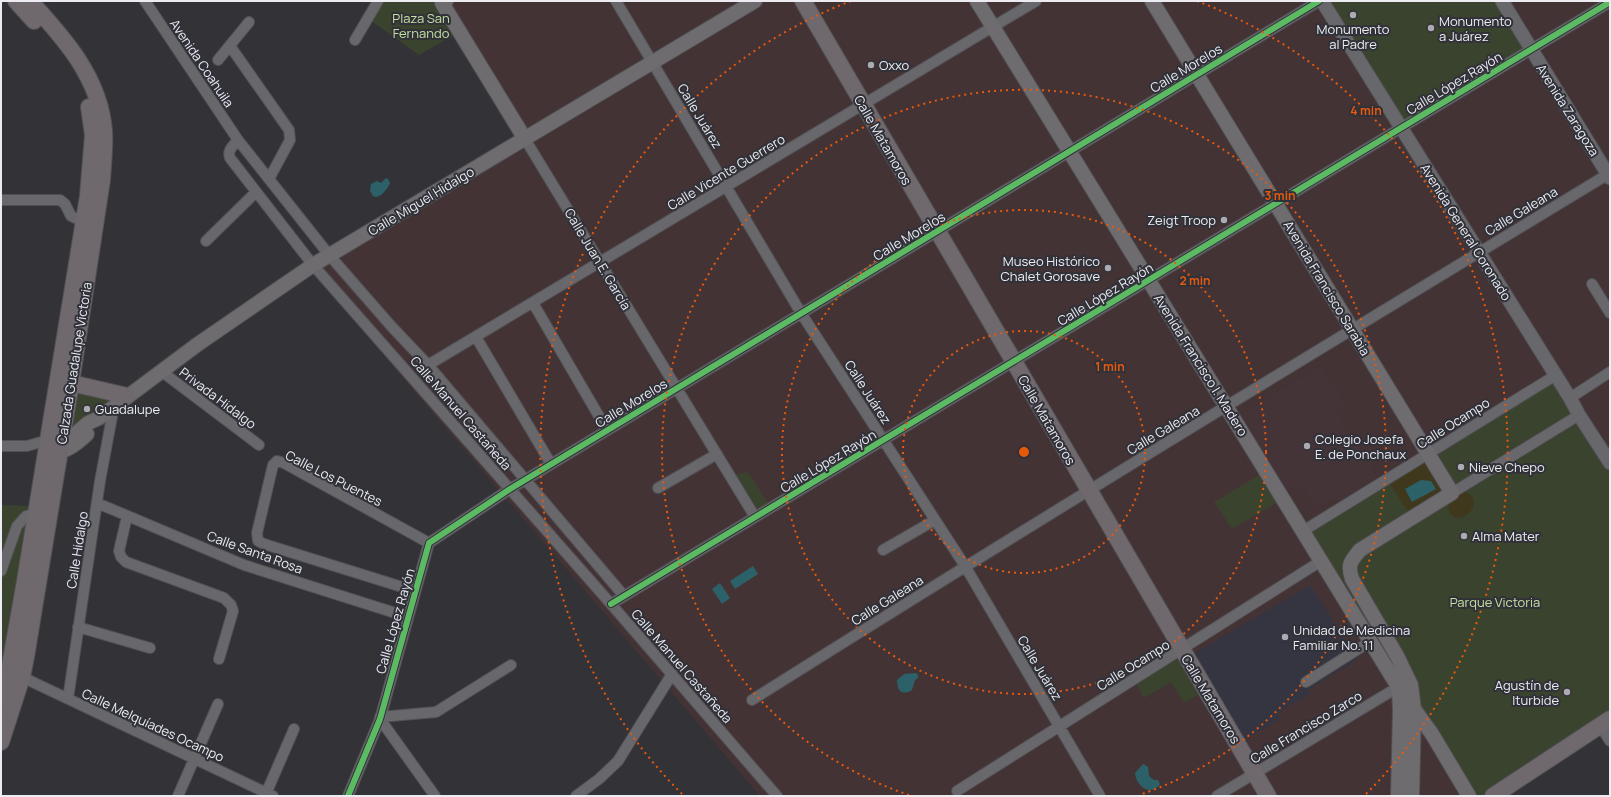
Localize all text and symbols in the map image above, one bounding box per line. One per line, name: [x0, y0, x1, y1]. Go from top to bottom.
park label: Plaza San Fernando: [392, 9, 450, 42]
marker: Monumento al Padre: [1348, 10, 1358, 20]
place label: Monumento a Juárez: [1439, 12, 1512, 45]
street label: Avenida Coahuila: [166, 15, 238, 111]
place label: Monumento al Padre: [1317, 20, 1390, 53]
marker: Monumento a Juárez: [1426, 23, 1436, 33]
street label: Calle Morelos: [1147, 39, 1226, 97]
street label: Calle López Rayón: [1403, 47, 1505, 119]
place label: Oxxo: [879, 56, 910, 74]
marker: Oxxo: [866, 60, 876, 70]
street label: Avenida Zaragoza: [1532, 61, 1604, 159]
street label: Calle Juárez: [674, 80, 727, 152]
street label: Calle Matamoros: [850, 92, 916, 188]
text: 4 min: [1350, 102, 1382, 119]
street label: Calle Vicente Guerrero: [664, 130, 788, 214]
street label: Avenida General Coronado: [1416, 160, 1516, 304]
street label: Calle Miguel Hidalgo: [365, 162, 478, 240]
street label: Calle Galeana: [1481, 182, 1561, 240]
text: 3 min: [1264, 187, 1296, 204]
street label: Calle Juan E. García: [561, 205, 635, 313]
street label: Calle Morelos: [870, 207, 949, 265]
place label: Zeigt Troop: [1147, 211, 1216, 229]
marker: Zeigt Troop: [1219, 215, 1229, 225]
street label: Avenida Francisco Sarabia: [1279, 217, 1375, 359]
place label: Museo Histórico Chalet Gorosave: [1001, 252, 1100, 285]
street label: Calle López Rayón: [1054, 258, 1156, 330]
marker: Museo Histórico Chalet Gorosave: [1103, 263, 1113, 273]
text: 2 min: [1179, 272, 1211, 289]
street label: Calzada Guadalupe Victoria: [52, 281, 96, 445]
street label: Avenida Francisco I. Madero: [1150, 291, 1252, 440]
street label: Calle Manuel Castañeda: [406, 352, 516, 474]
street label: Calle Juárez: [841, 357, 895, 428]
text: 1 min: [1095, 358, 1125, 375]
street label: Privada Hidalgo: [176, 363, 260, 433]
street label: Calle Matamoros: [1014, 372, 1080, 468]
street label: Calle Morelos: [592, 374, 671, 432]
street label: Calle Ocampo: [1413, 393, 1493, 453]
place label: Guadalupe: [95, 400, 160, 418]
street label: Calle Galeana: [1123, 401, 1203, 459]
marker: Guadalupe: [82, 404, 92, 414]
street label: Calle López Rayón: [777, 425, 879, 497]
place label: Colegio Josefa E. de Ponchaux: [1315, 430, 1406, 463]
marker: Colegio Josefa E. de Ponchaux: [1302, 441, 1312, 451]
centre of rings: [1017, 445, 1031, 459]
street label: Calle Los Puentes: [282, 446, 386, 510]
place label: Nieve Chepo: [1469, 458, 1545, 476]
marker: Nieve Chepo: [1456, 462, 1466, 472]
street label: Calle Hidalgo: [62, 510, 92, 590]
street label: Calle Santa Rosa: [205, 526, 305, 578]
place label: Alma Mater: [1472, 527, 1540, 545]
marker: Alma Mater: [1459, 531, 1469, 541]
street label: Calle López Rayón: [371, 566, 419, 676]
street label: Calle Galeana: [848, 571, 926, 629]
park label: Parque Victoria: [1450, 593, 1540, 611]
street label: Calle Manuel Castañeda: [627, 605, 737, 727]
place label: Unidad de Medicina Familiar No. 11: [1293, 621, 1410, 654]
street label: Calle Juárez: [1014, 632, 1067, 704]
marker: Unidad de Medicina Familiar No. 11: [1280, 632, 1290, 642]
street label: Calle Ocampo: [1093, 635, 1173, 695]
street label: Calle Matamoros: [1177, 651, 1245, 747]
place label: Agustín de Iturbide: [1495, 676, 1559, 709]
street label: Calle Melquíades Ocampo: [79, 684, 227, 766]
street label: Calle Francisco Zarco: [1247, 686, 1365, 767]
marker: Agustín de Iturbide: [1562, 687, 1572, 697]

